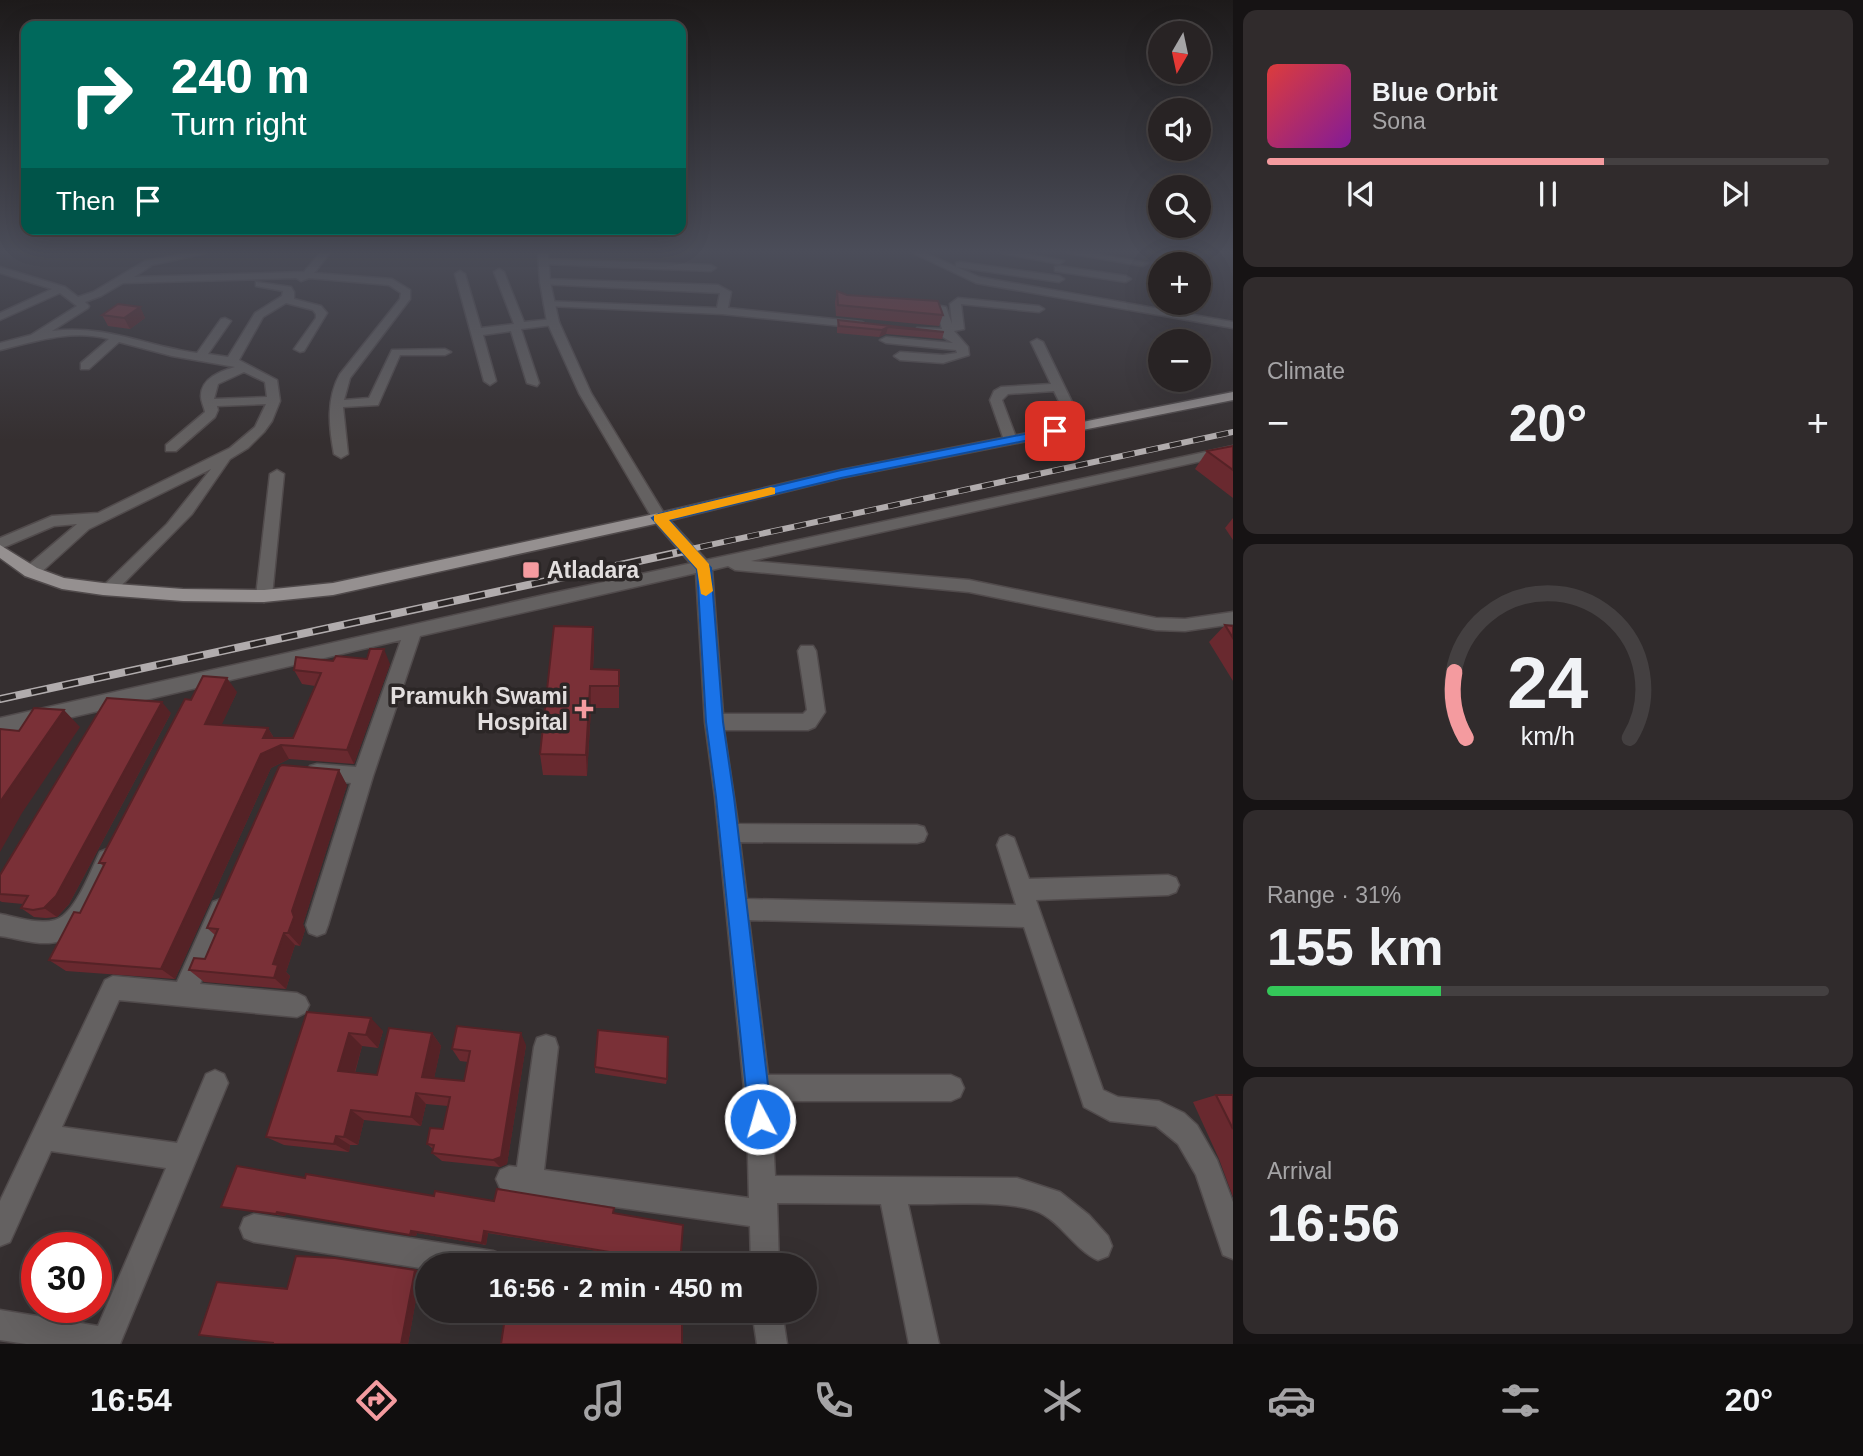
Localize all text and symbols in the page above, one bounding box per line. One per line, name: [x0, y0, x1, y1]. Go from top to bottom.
north arrow: [1148, 21, 1211, 84]
map controls: [1148, 21, 1211, 392]
icon: right: [56, 49, 147, 140]
text: 240 m: [171, 49, 310, 103]
text: Blue Orbit: [1372, 77, 1498, 107]
button: sound: [1148, 98, 1211, 161]
text: Turn right: [171, 106, 307, 142]
text: Sona: [1372, 108, 1426, 134]
button: search: [1148, 175, 1211, 238]
icon: previous: [1342, 175, 1380, 213]
icon: pause: [1529, 175, 1567, 213]
icon: next: [1716, 175, 1754, 213]
icon: arrive: [129, 182, 167, 220]
text: Then: [56, 186, 115, 216]
button: +: [1148, 252, 1211, 315]
button: −: [1148, 329, 1211, 392]
text: Climate: [1267, 358, 1345, 384]
text: 20°: [1509, 394, 1587, 452]
pin: [1025, 401, 1085, 461]
text: −: [1267, 402, 1289, 444]
text: +: [1807, 402, 1829, 444]
icon: arrive: [1036, 412, 1074, 450]
place label: Atladara: [547, 557, 639, 583]
marker: Atladara: [521, 560, 541, 580]
text: 24: [1508, 642, 1589, 723]
place label: Pramukh Swami Hospital: [390, 683, 568, 735]
marker: Pramukh Swami Hospital: [574, 699, 594, 719]
text: km/h: [1521, 722, 1575, 750]
text: Range · 31%: [1267, 882, 1401, 908]
text: 155 km: [1267, 918, 1443, 976]
position arrow: [723, 1082, 797, 1156]
text: Arrival: [1267, 1158, 1332, 1184]
text: 16:56: [1267, 1194, 1400, 1252]
speed limit sign: 30: [21, 1232, 112, 1323]
text: 16:56 · 2 min · 450 m: [489, 1273, 743, 1303]
icon: directions: [352, 1376, 401, 1425]
icon: music: [580, 1376, 629, 1425]
icon: phone: [809, 1376, 858, 1425]
icon: climate: [1038, 1376, 1087, 1425]
icon: car: [1267, 1376, 1316, 1425]
icon: filters: [1496, 1376, 1545, 1425]
text: 16:54: [90, 1382, 172, 1418]
text: 20°: [1725, 1382, 1773, 1418]

